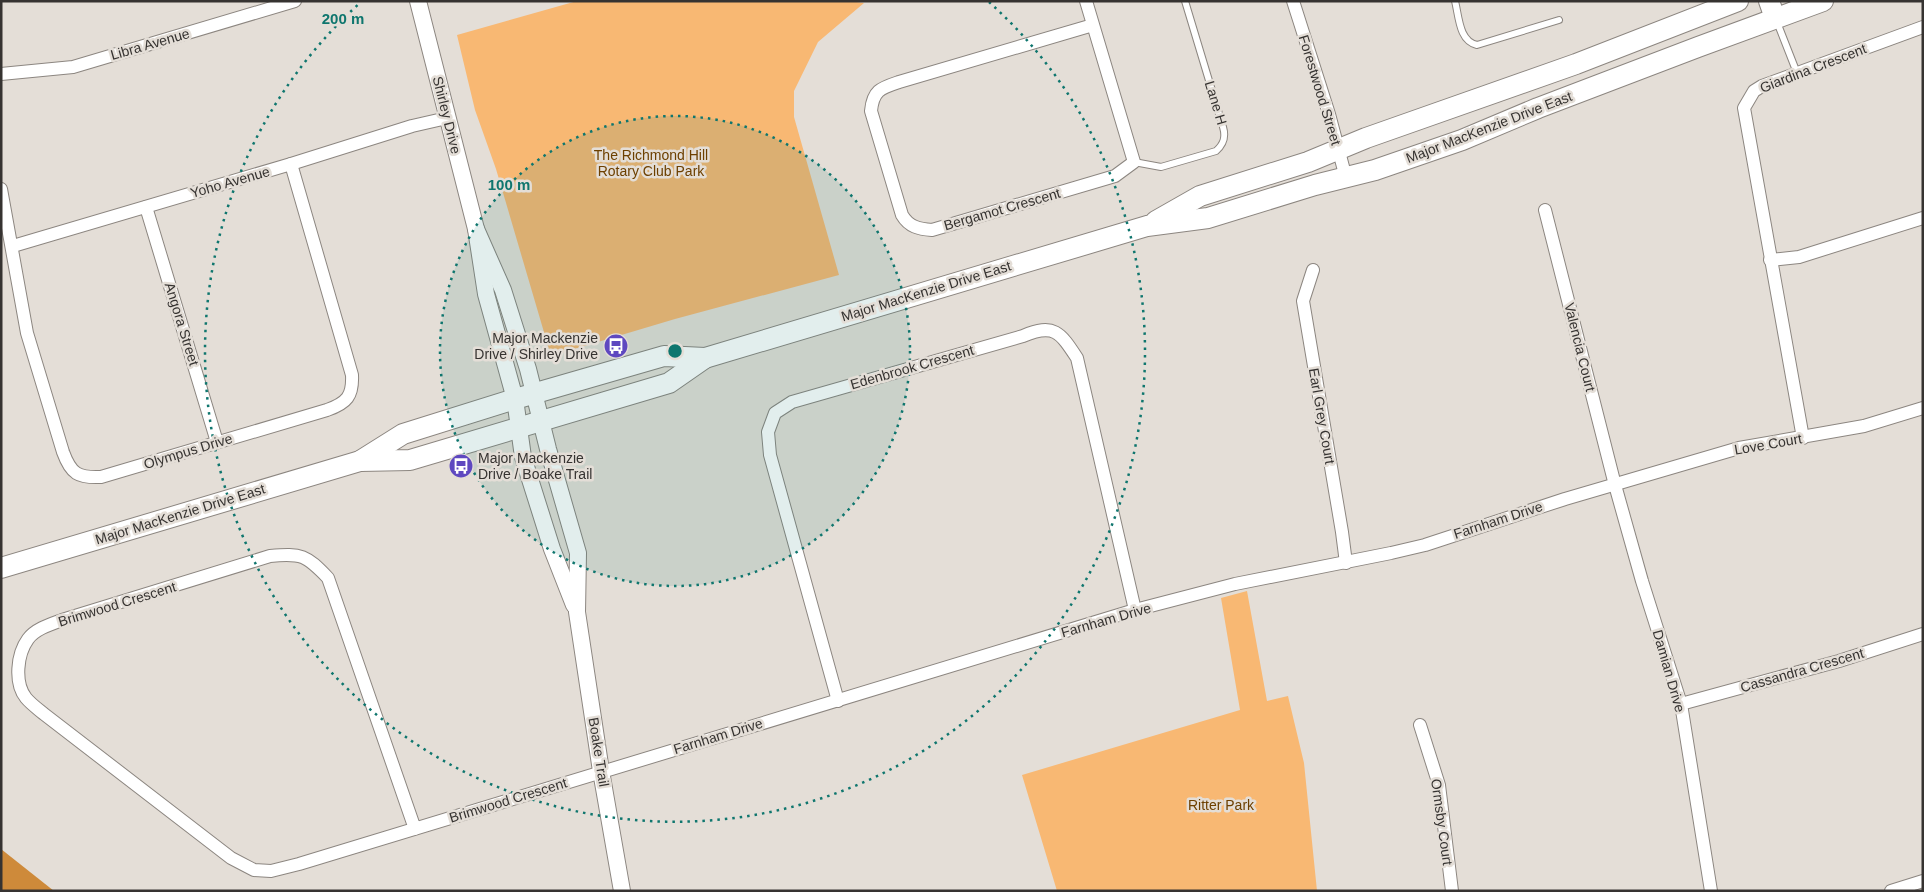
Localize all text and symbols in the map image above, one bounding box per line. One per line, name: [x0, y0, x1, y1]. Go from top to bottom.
text: 200 m: [322, 10, 364, 27]
street label: Libra Avenue: [109, 25, 192, 63]
street label: Forestwood Street: [1296, 33, 1344, 147]
street label: Giardina Crescent: [1757, 40, 1869, 96]
street label: Shirley Drive: [430, 75, 464, 156]
street label: Lane H: [1202, 79, 1230, 127]
street label: Major MacKenzie Drive East: [1404, 88, 1574, 166]
park label: The Richmond Hill Rotary Club Park: [594, 147, 708, 179]
street label: Yoho Avenue: [188, 163, 272, 201]
text: 100 m: [488, 176, 530, 193]
street label: Bergamot Crescent: [942, 185, 1062, 233]
street label: Major MacKenzie Drive East: [839, 258, 1013, 324]
street label: Angora Street: [162, 280, 202, 368]
street label: Valencia Court: [1561, 301, 1599, 393]
place label: Major Mackenzie Drive / Shirley Drive: [474, 330, 598, 362]
bus stop icon: Major Mackenzie Drive / Shirley Drive: [603, 333, 629, 359]
centre of rings: [666, 342, 684, 360]
street label: Edenbrook Crescent: [848, 342, 976, 392]
street label: Earl Grey Court: [1306, 367, 1338, 465]
street label: Olympus Drive: [142, 430, 234, 472]
street label: Love Court: [1733, 430, 1803, 458]
place label: Major Mackenzie Drive / Boake Trail: [478, 450, 592, 482]
bus stop icon: Major Mackenzie Drive / Boake Trail: [448, 453, 474, 479]
street label: Major MacKenzie Drive East: [93, 481, 267, 547]
street label: Farnham Drive: [1451, 498, 1545, 542]
street label: Brimwood Crescent: [56, 578, 178, 630]
street label: Farnham Drive: [1059, 599, 1153, 640]
street label: Damian Drive: [1650, 628, 1688, 714]
street label: Cassandra Crescent: [1738, 645, 1866, 695]
street label: Farnham Drive: [671, 715, 765, 757]
street label: Boake Trail: [586, 716, 612, 788]
street label: Brimwood Crescent: [447, 774, 569, 826]
street label: Ormsby Court: [1428, 778, 1456, 866]
park label: Ritter Park: [1188, 797, 1255, 813]

